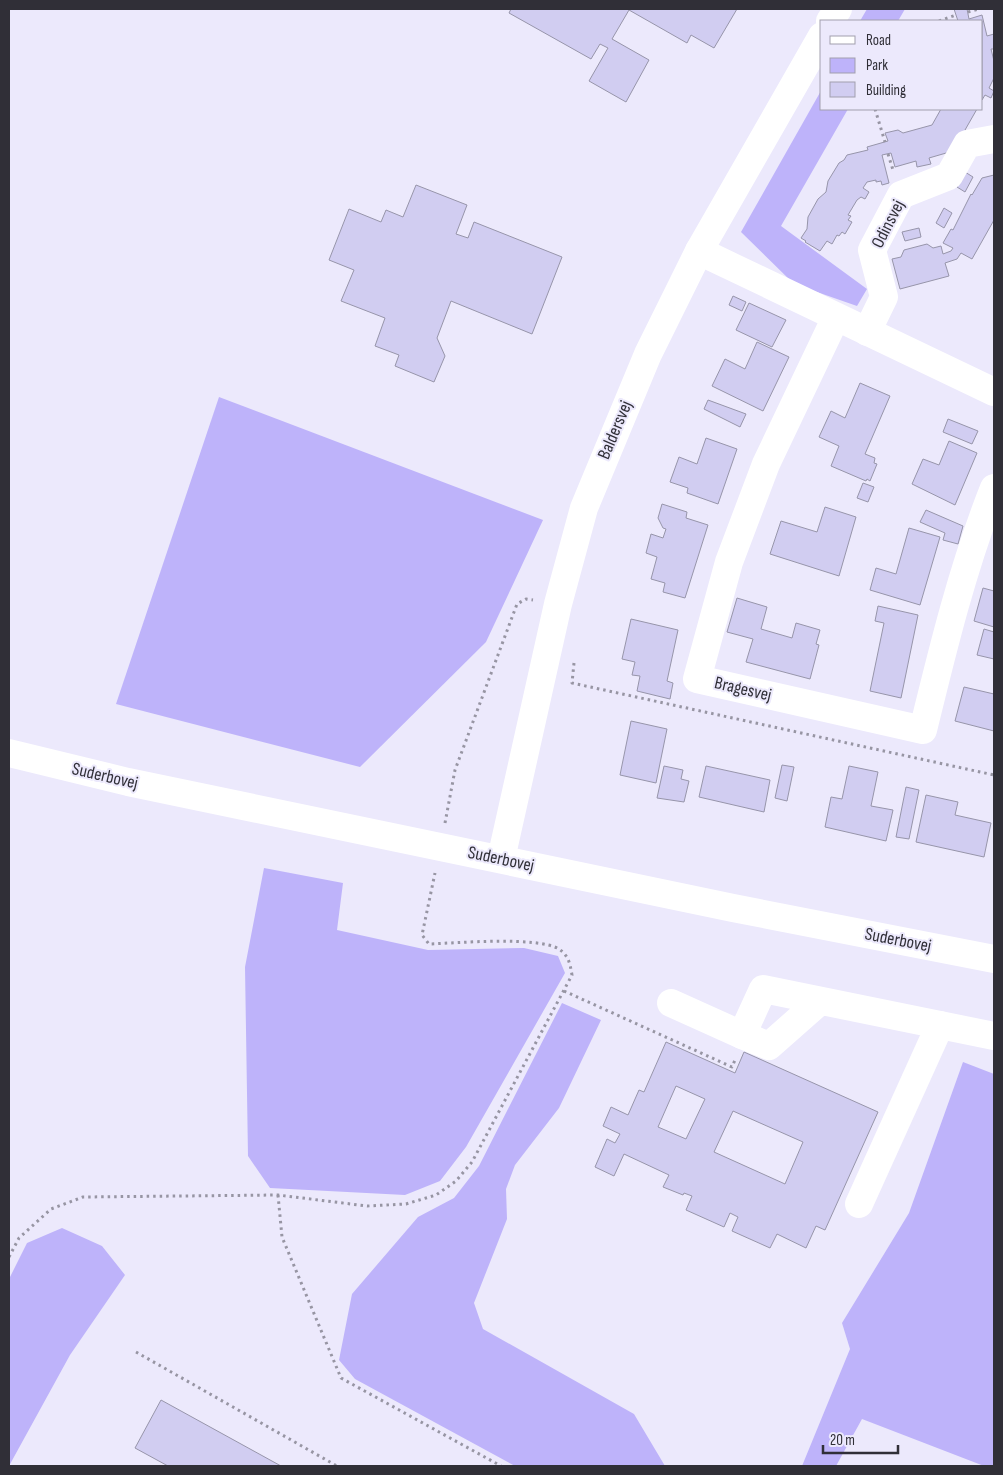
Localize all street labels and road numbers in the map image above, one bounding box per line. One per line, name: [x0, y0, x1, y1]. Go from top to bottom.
street label: Odinsvej: [867, 196, 909, 252]
street label: Baldersvej: [593, 398, 637, 462]
street label: Bragesvej: [712, 672, 774, 706]
street label: Suderbovej: [70, 758, 140, 794]
street label: Suderbovej: [466, 842, 536, 876]
street label: Suderbovej: [863, 923, 933, 957]

